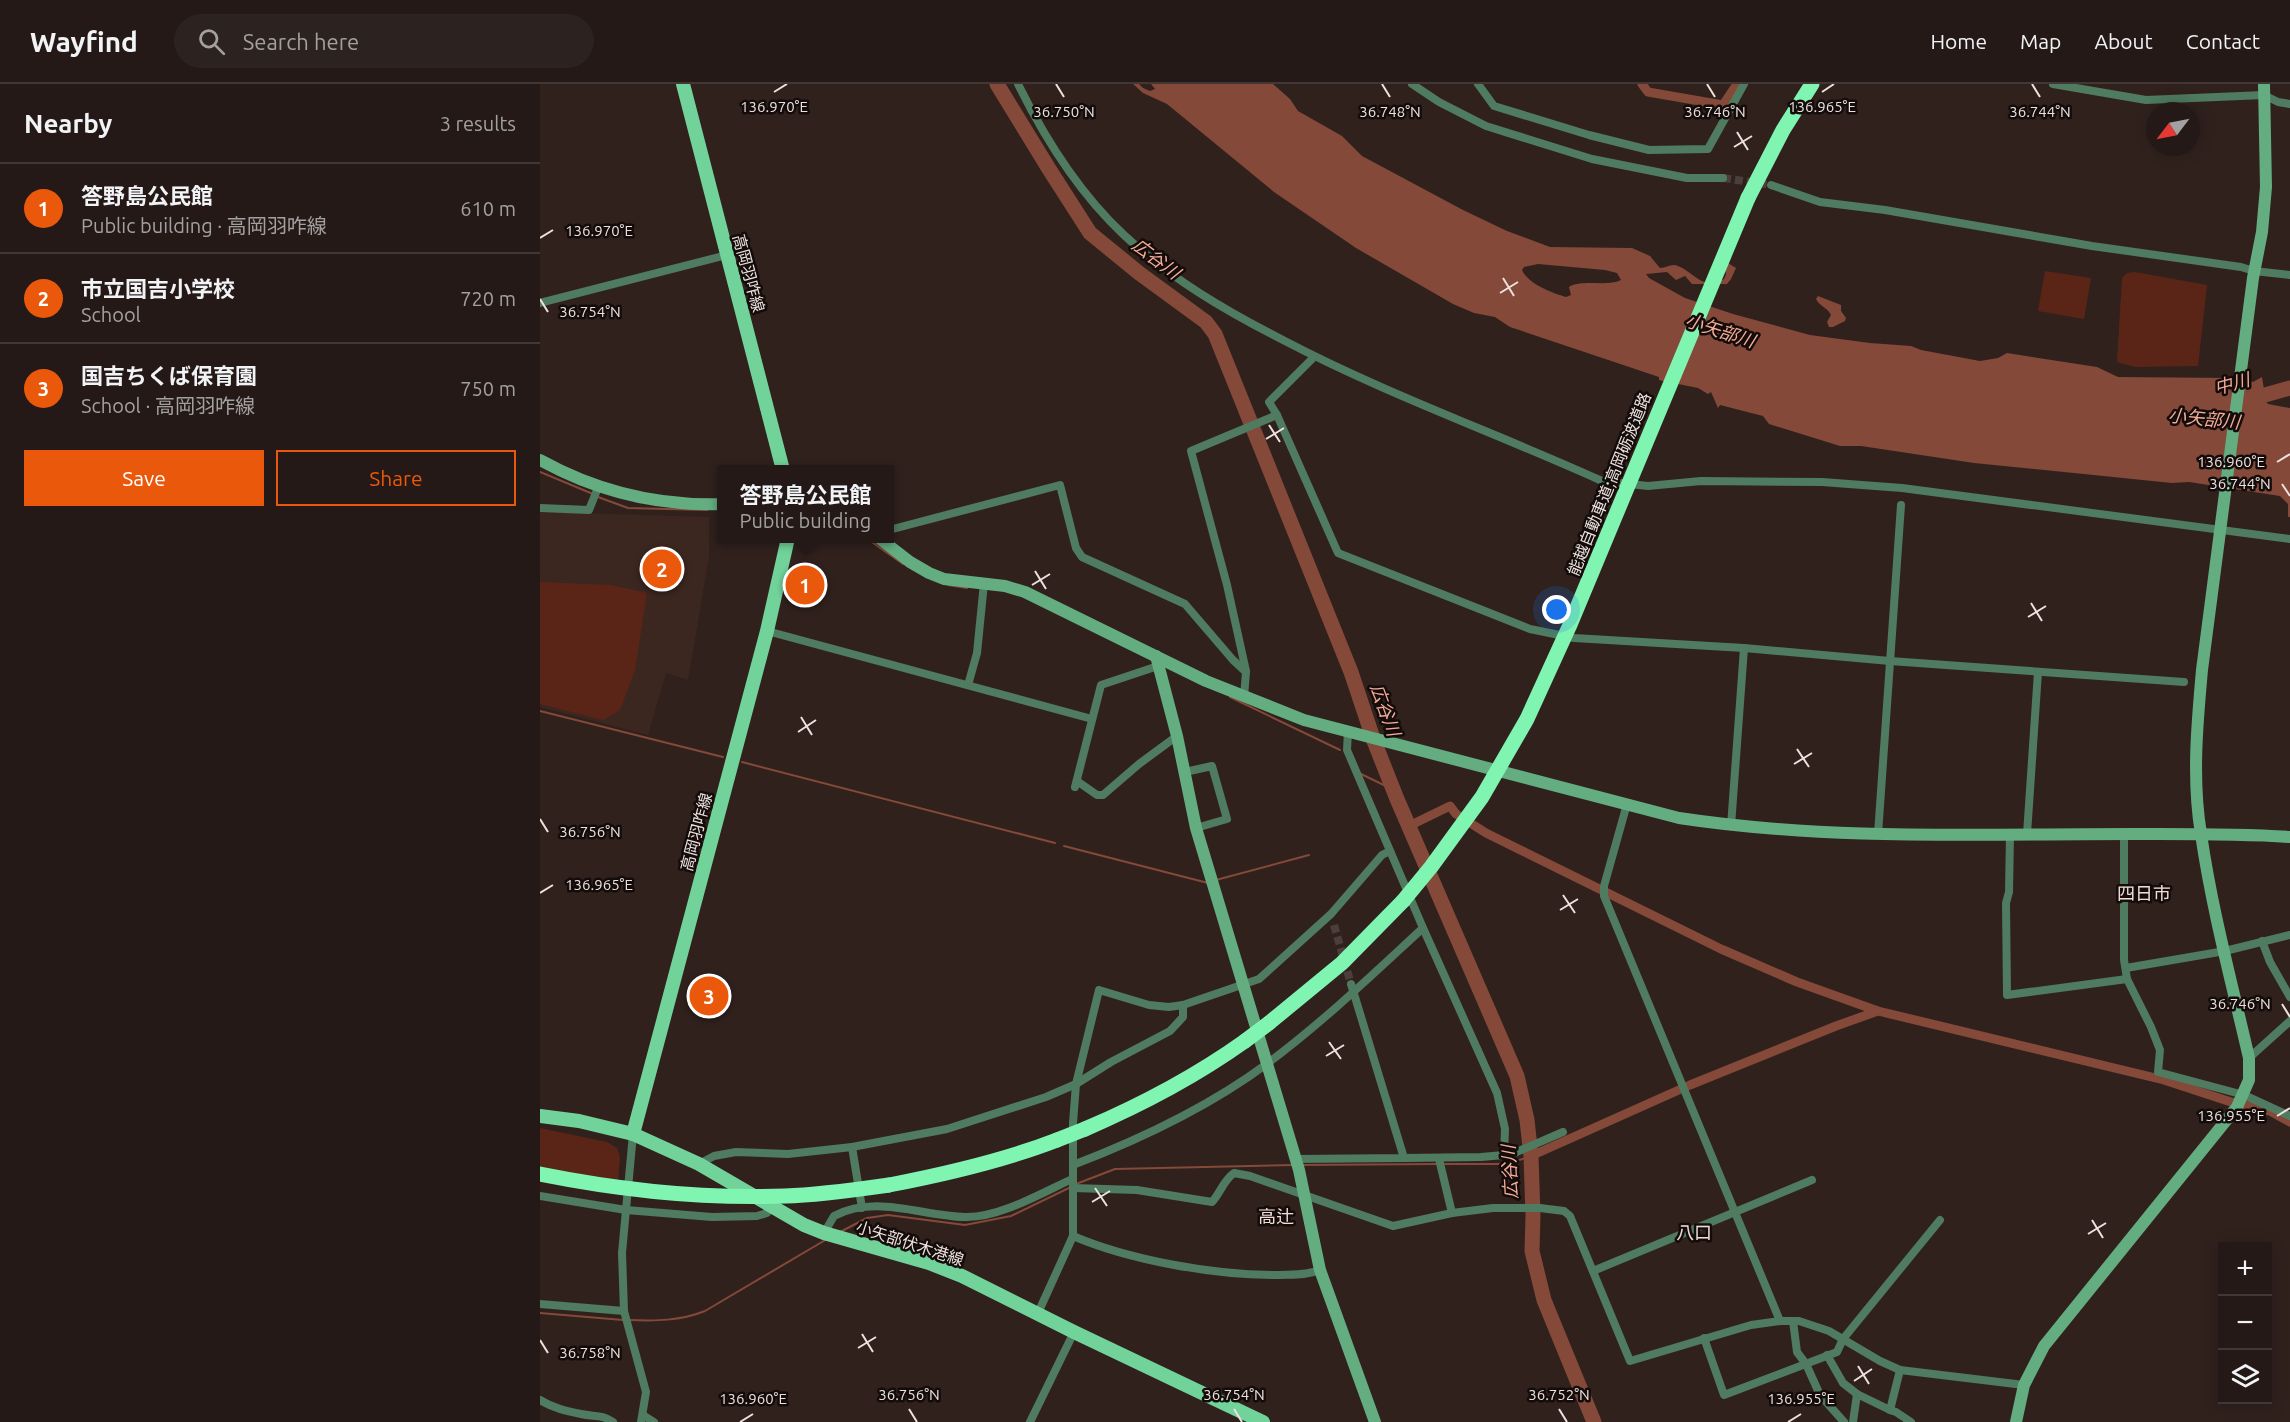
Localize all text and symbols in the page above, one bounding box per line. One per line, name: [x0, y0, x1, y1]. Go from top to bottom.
search box: [174, 14, 594, 68]
icon: search: [195, 25, 228, 58]
text: Wayfind: [30, 26, 138, 57]
text: Search here: [243, 29, 359, 54]
text: Home: [1930, 29, 1987, 53]
text: Map: [2020, 29, 2061, 53]
text: About: [2094, 29, 2153, 53]
text: Contact: [2186, 29, 2260, 53]
text: 136.970°E: [740, 98, 808, 115]
text: 136.965°E: [1788, 98, 1856, 115]
north arrow: [2146, 102, 2200, 156]
text: 36.750°N: [1033, 103, 1095, 120]
text: 36.748°N: [1359, 103, 1421, 120]
text: 36.746°N: [1684, 103, 1746, 120]
text: 36.744°N: [2009, 103, 2071, 120]
text: Nearby: [24, 109, 112, 138]
text: 3 results: [440, 112, 516, 135]
text: 答野島公民館: [81, 183, 213, 208]
text: 1: [38, 197, 49, 220]
text: 610 m: [460, 197, 516, 220]
text: Public building · 高岡羽咋線: [81, 214, 327, 237]
text: 136.970°E: [565, 222, 633, 239]
street label: 高岡羽咋線: [730, 232, 768, 314]
water label: 広谷川: [1129, 234, 1186, 284]
text: 市立国吉小学校: [81, 276, 235, 301]
text: 2: [38, 287, 49, 310]
text: 720 m: [460, 287, 516, 310]
text: School: [81, 303, 141, 326]
text: 36.754°N: [559, 303, 621, 320]
water label: 小矢部川: [1683, 309, 1760, 351]
text: 国吉ちくば保育園: [81, 363, 257, 388]
water label: 中川: [2212, 368, 2254, 397]
text: 3: [38, 377, 49, 400]
text: 750 m: [460, 377, 516, 400]
street label: 能越自動車道;高岡砺波道路: [1564, 390, 1654, 578]
text: School · 高岡羽咋線: [81, 394, 255, 417]
water label: 小矢部川: [2167, 404, 2243, 432]
button: Save: [24, 450, 264, 506]
button: Share: [276, 450, 516, 506]
text: 136.960°E: [2197, 453, 2265, 470]
popup: [717, 465, 894, 543]
text: 36.744°N: [2209, 475, 2271, 492]
text: 答野島公民館: [739, 482, 872, 507]
text: Public building: [739, 509, 871, 532]
pin: 2: [642, 546, 682, 592]
pin: 1: [786, 562, 824, 608]
your location: [1542, 595, 1571, 624]
water label: 広谷川: [1367, 681, 1405, 740]
street label: 高岡羽咋線: [677, 791, 715, 873]
text: 36.756°N: [559, 823, 621, 840]
text: 136.965°E: [565, 876, 633, 893]
district label: 四日市: [2117, 883, 2171, 903]
pin: 3: [690, 974, 728, 1018]
text: 36.746°N: [2209, 995, 2271, 1012]
text: 136.955°E: [2197, 1107, 2265, 1124]
water label: 広谷川: [1497, 1143, 1520, 1200]
district label: 高辻: [1258, 1206, 1294, 1226]
street label: 小矢部伏木港線: [854, 1217, 966, 1269]
district label: 八口: [1676, 1222, 1712, 1242]
map controls: [2218, 1242, 2272, 1404]
button: +: [2218, 1242, 2272, 1296]
button: −: [2218, 1296, 2272, 1350]
text: 36.758°N: [559, 1344, 621, 1361]
button: layers: [2218, 1350, 2272, 1404]
text: 36.756°N: [878, 1386, 940, 1403]
text: 36.754°N: [1203, 1386, 1265, 1403]
text: 36.752°N: [1528, 1386, 1590, 1403]
text: 136.960°E: [719, 1390, 787, 1407]
text: 136.955°E: [1767, 1390, 1835, 1407]

